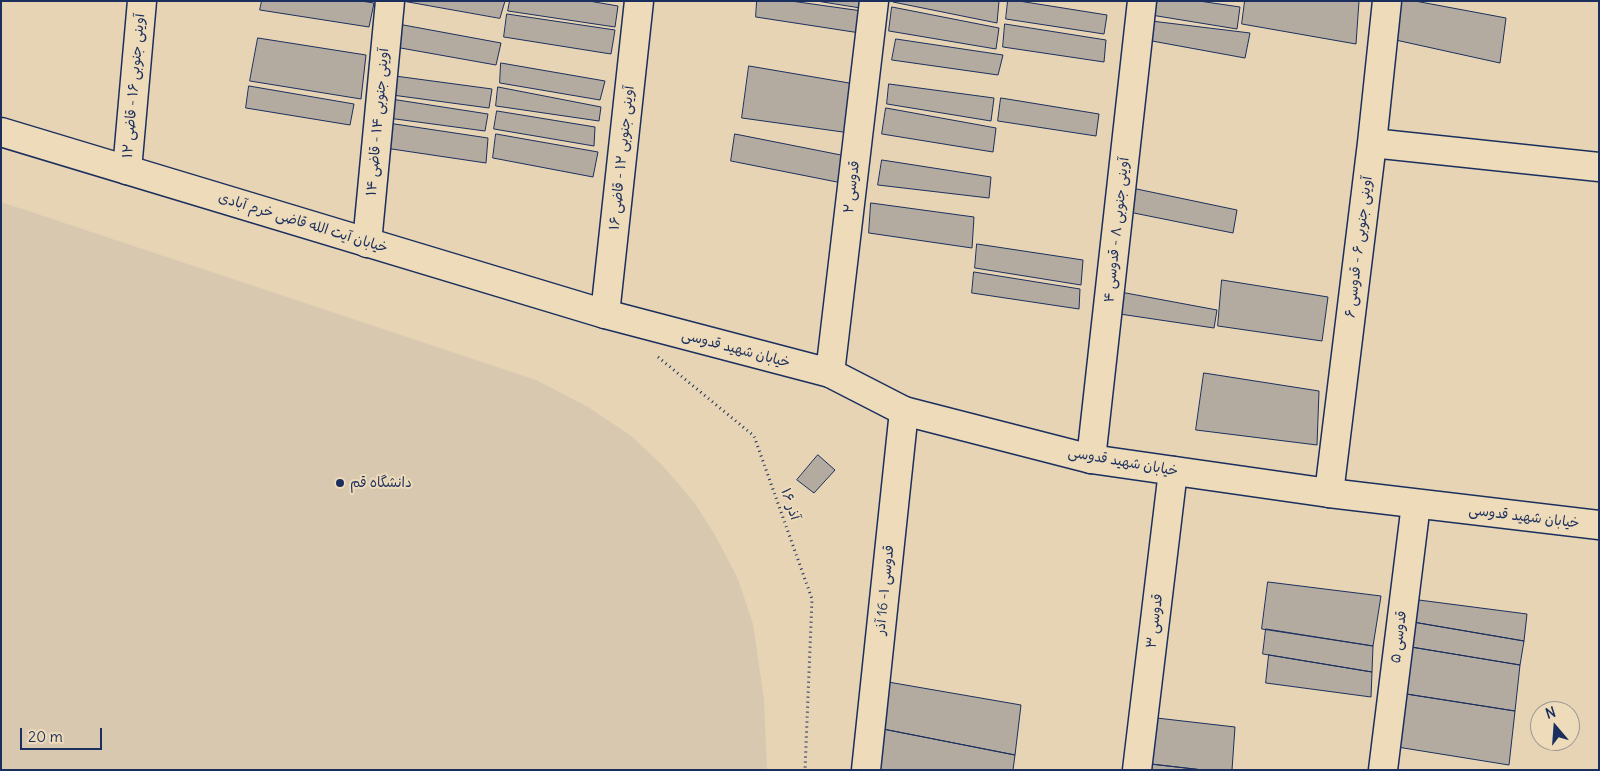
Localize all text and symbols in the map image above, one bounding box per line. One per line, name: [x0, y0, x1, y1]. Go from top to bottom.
street label: آوینی جنوبی ۱۶ - قاضی ۱۲: [119, 13, 149, 159]
street label: آوینی جنوبی ۱۴ - قاضی ۱۴: [363, 47, 393, 197]
street label: آوینی جنوبی ۱۲ - قاضی ۱۶: [606, 85, 638, 231]
street label: آوینی جنوبی ۸ - قدوسی ۴: [1101, 157, 1133, 303]
street label: قدوسی ۲: [840, 160, 864, 214]
street label: آوینی جنوبی ۶ - قدوسی ۶: [1342, 175, 1376, 319]
street label: خیابان آیت الله قاضی خرم آبادی: [216, 189, 390, 257]
street label: خیابان شهید قدوسی: [680, 326, 792, 372]
street label: خیابان شهید قدوسی: [1067, 444, 1179, 480]
place label: دانشگاه قم: [350, 475, 412, 491]
marker: دانشگاه قم: [334, 477, 346, 489]
street label: ۱۶ آذر: [777, 486, 803, 522]
street label: خیابان شهید قدوسی: [1468, 502, 1580, 532]
street label: قدوسی ۱- 16 آذر: [872, 544, 898, 636]
street label: قدوسی ۳: [1143, 593, 1167, 649]
street label: قدوسی ۵: [1387, 610, 1411, 664]
north arrow: [1530, 701, 1580, 751]
text: N: [1543, 703, 1558, 723]
scale bar: [22, 718, 105, 750]
text: 20 m: [28, 727, 63, 746]

